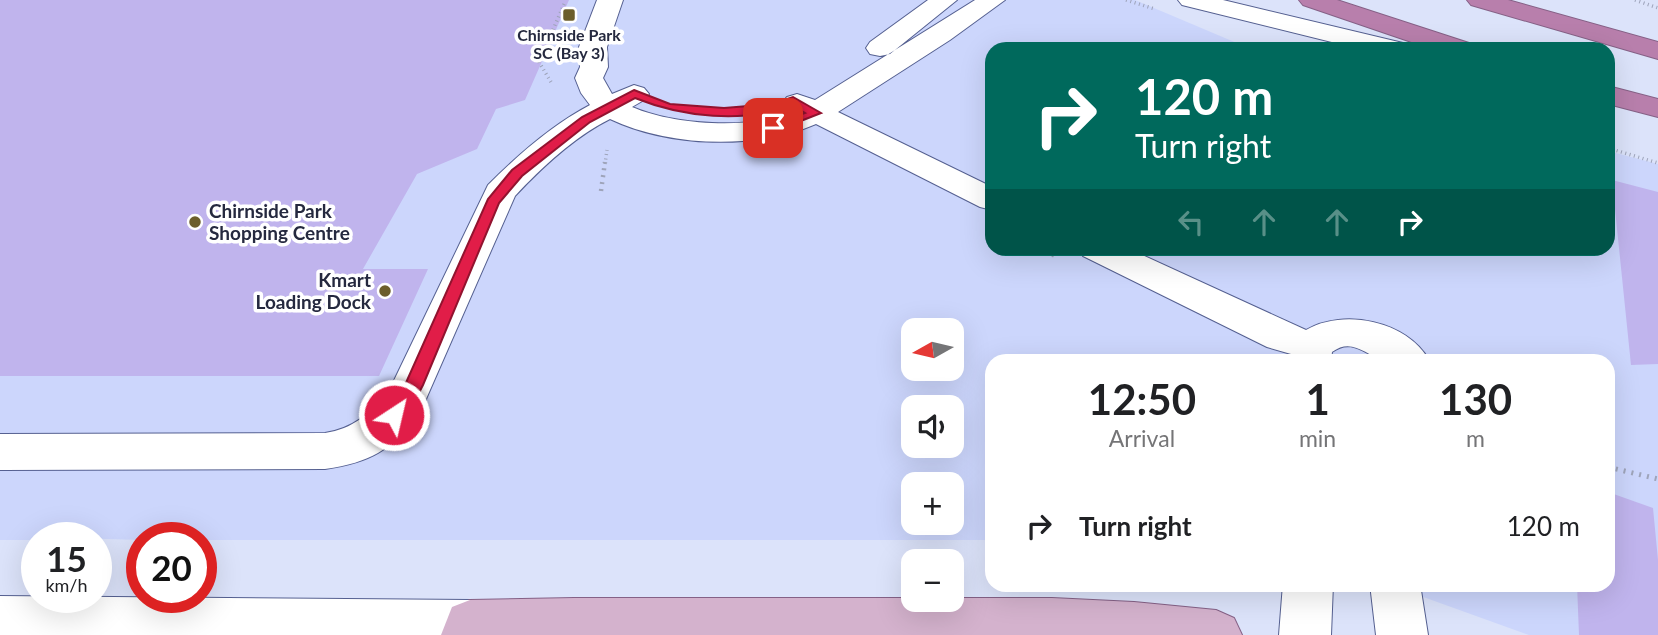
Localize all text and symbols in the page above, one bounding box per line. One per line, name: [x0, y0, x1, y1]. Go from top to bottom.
marker: Chirnside Park SC (Bay 3): [561, 7, 577, 23]
place label: Chirnside Park SC (Bay 3): [517, 25, 621, 62]
text: 120 m: [1135, 67, 1273, 125]
icon: right: [1020, 70, 1111, 161]
pin: [743, 98, 803, 158]
icon: arrive: [754, 109, 792, 147]
text: Turn right: [1135, 126, 1271, 165]
place label: Chirnside Park Shopping Centre: [209, 199, 350, 244]
icon: left: [1172, 203, 1210, 241]
icon: ahead: [1245, 203, 1283, 241]
icon: ahead: [1318, 203, 1356, 241]
icon: right: [1391, 203, 1429, 241]
marker: Chirnside Park Shopping Centre: [187, 214, 203, 230]
place label: Kmart Loading Dock: [256, 268, 372, 313]
marker: Kmart Loading Dock: [377, 283, 393, 299]
north arrow: [901, 318, 964, 382]
map controls: [901, 318, 964, 612]
text: 12:50: [1088, 374, 1196, 424]
text: 1: [1305, 374, 1330, 424]
text: 130: [1439, 374, 1512, 424]
position arrow: [357, 378, 431, 452]
button: sound: [901, 395, 964, 458]
text: Arrival: [1109, 424, 1175, 452]
text: min: [1299, 424, 1336, 452]
text: m: [1466, 424, 1485, 452]
button: +: [901, 472, 964, 535]
icon: right: [1020, 507, 1058, 545]
text: Turn right: [1079, 510, 1192, 542]
text: 120 m: [1507, 510, 1580, 542]
speed limit sign: 20: [126, 522, 217, 613]
text: 15: [46, 537, 87, 579]
button: −: [901, 549, 964, 612]
text: km/h: [45, 574, 88, 596]

